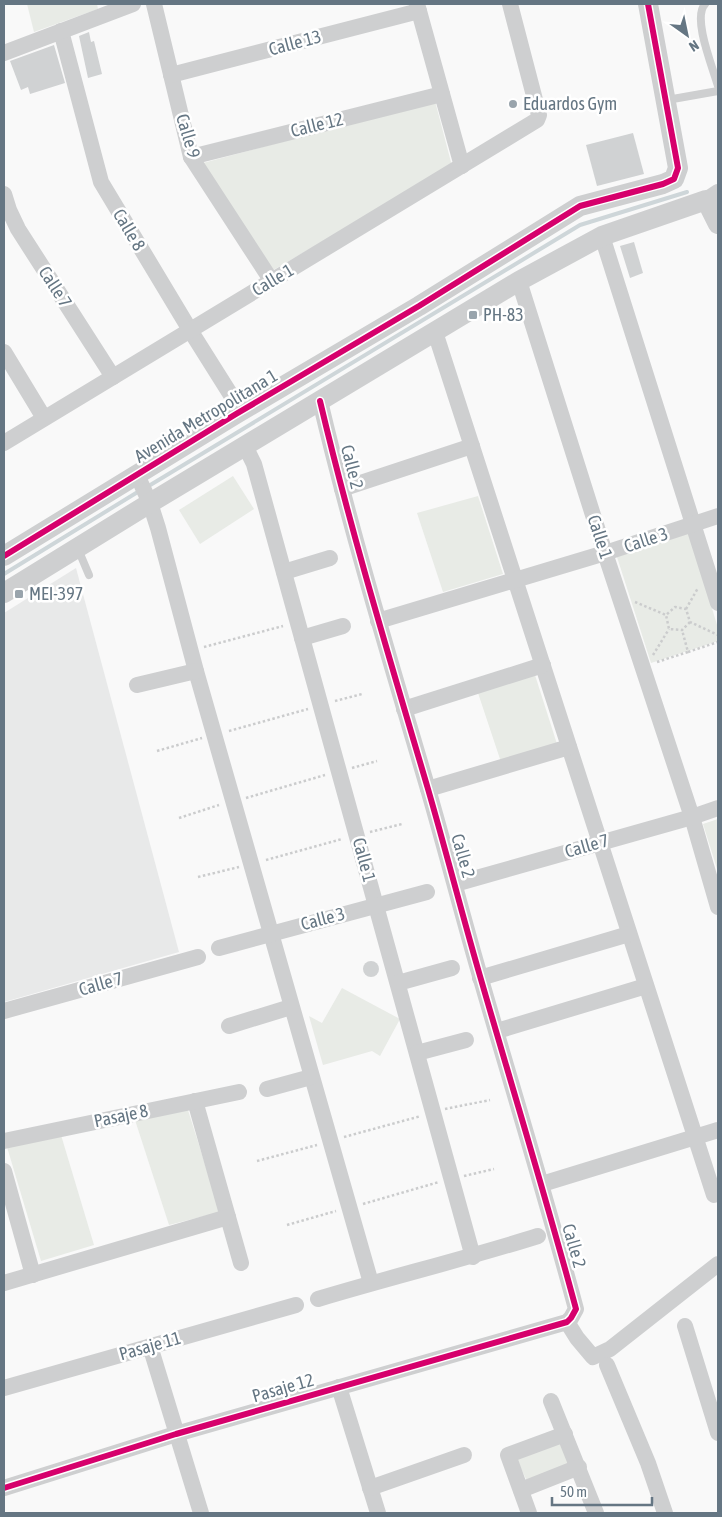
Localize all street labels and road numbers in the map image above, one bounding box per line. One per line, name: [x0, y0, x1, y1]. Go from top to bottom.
street label: Calle 13: [266, 25, 323, 60]
street label: Calle 12: [288, 108, 345, 141]
street label: Calle 9: [172, 111, 205, 160]
street label: Calle 8: [109, 205, 150, 254]
street label: Calle 1: [248, 259, 297, 300]
street label: Calle 7: [34, 262, 76, 311]
street label: Avenida Metropolitana 1: [130, 365, 281, 467]
street label: Calle 2: [337, 443, 368, 491]
street label: Calle 1: [584, 512, 617, 561]
street label: Calle 3: [621, 523, 670, 556]
street label: Calle 7: [562, 829, 611, 862]
street label: Calle 2: [447, 831, 480, 880]
street label: Calle 1: [349, 835, 380, 884]
street label: Calle 3: [298, 903, 347, 934]
street label: Calle 7: [76, 967, 125, 1000]
street label: Pasaje 8: [92, 1100, 150, 1131]
street label: Calle 2: [558, 1221, 591, 1270]
street label: Pasaje 11: [117, 1327, 183, 1364]
street label: Pasaje 12: [250, 1369, 316, 1406]

